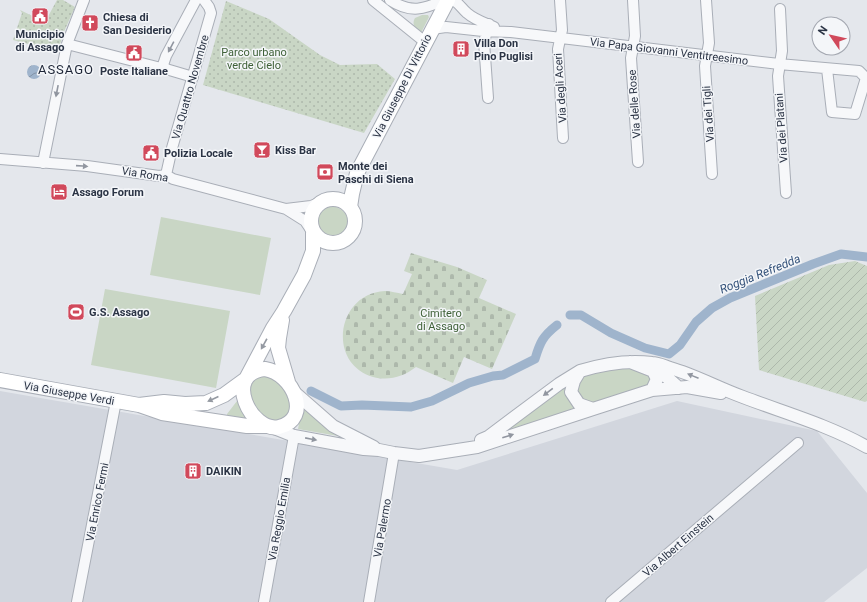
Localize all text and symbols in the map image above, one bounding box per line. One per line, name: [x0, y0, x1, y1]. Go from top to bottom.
public building icon: Municipio di Assago: [30, 6, 50, 26]
place label: Chiesa di San Desiderio: [103, 11, 172, 37]
church icon: Chiesa di San Desiderio: [80, 13, 100, 33]
north arrow: [811, 16, 851, 56]
text: N: [816, 24, 831, 38]
place label: Municipio di Assago: [16, 28, 64, 54]
street label: Via Giuseppe Di Vittorio: [370, 32, 434, 141]
street label: Via Quattro Novembre: [169, 33, 212, 141]
street label: Via Papa Giovanni Ventitreesimo: [589, 35, 749, 68]
place label: Villa Don Pino Puglisi: [474, 37, 533, 63]
building icon: Villa Don Pino Puglisi: [451, 39, 471, 59]
one-way arrow: [168, 41, 174, 53]
public building icon: Poste Italiane: [124, 43, 144, 63]
park label: Parco urbano verde Cielo: [221, 46, 287, 72]
street label: Via degli Aceri: [552, 53, 569, 123]
district label: ASSAGO: [38, 62, 94, 77]
place label: Poste Italiane: [100, 65, 168, 78]
street label: Via delle Rose: [626, 69, 643, 139]
one-way arrow: [54, 85, 60, 97]
street label: Via dei Tigli: [700, 85, 717, 143]
street label: Via dei Platani: [773, 93, 790, 163]
bar icon: Kiss Bar: [252, 140, 272, 160]
public building icon: Polizia Locale: [141, 143, 161, 163]
place label: Kiss Bar: [275, 144, 316, 157]
place label: Polizia Locale: [164, 147, 233, 160]
place label: Monte dei Paschi di Siena: [338, 160, 414, 186]
one-way arrow: [76, 162, 88, 169]
bank icon: Monte dei Paschi di Siena: [315, 162, 335, 182]
street label: Via Roma: [121, 164, 169, 185]
hotel icon: Assago Forum: [49, 182, 69, 202]
place label: Assago Forum: [72, 186, 144, 199]
water label: Roggia Refredda: [718, 251, 802, 297]
sports icon: G.S. Assago: [66, 302, 86, 322]
place label: G.S. Assago: [89, 306, 149, 319]
park label: Cimitero di Assago: [417, 307, 465, 333]
one-way arrow: [261, 338, 268, 350]
one-way arrow: [687, 373, 699, 379]
street label: Via Giuseppe Verdi: [22, 379, 115, 408]
one-way arrow: [542, 388, 553, 396]
one-way arrow: [208, 396, 219, 402]
one-way arrow: [503, 433, 515, 439]
one-way arrow: [305, 436, 318, 442]
building icon: DAIKIN: [183, 461, 203, 481]
street label: Via Enrico Fermi: [84, 462, 111, 542]
place label: DAIKIN: [206, 465, 242, 478]
street label: Via Reggio Emilia: [266, 476, 293, 562]
street label: Via Palermo: [371, 498, 394, 558]
street label: Via Albert Einstein: [640, 511, 716, 580]

